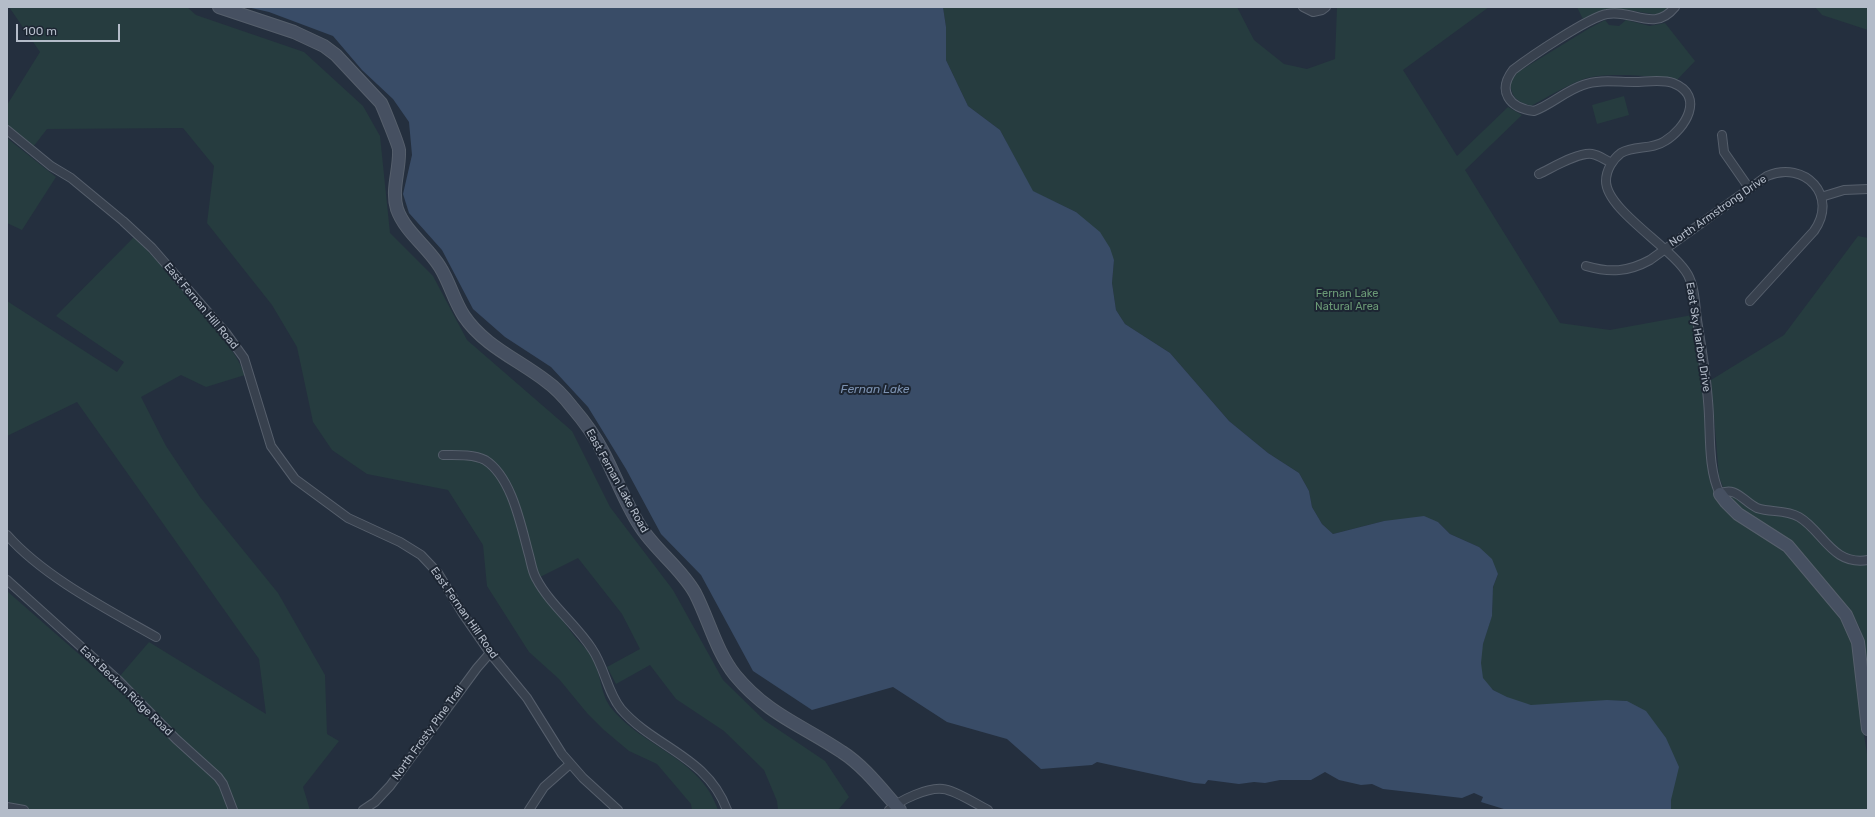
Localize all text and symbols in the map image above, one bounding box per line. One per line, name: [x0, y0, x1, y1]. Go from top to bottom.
scale bar: [18, 16, 122, 42]
text: 100 m: [23, 24, 57, 38]
street label: North Armstrong Drive: [1667, 172, 1769, 250]
street label: East Fernan Hill Road: [161, 260, 241, 352]
street label: East Sky Harbor Drive: [1683, 281, 1713, 393]
park label: Fernan Lake Natural Area: [1315, 287, 1379, 313]
water label: Fernan Lake: [840, 383, 910, 397]
street label: East Fernan Lake Road: [583, 427, 651, 535]
street label: East Fernan Hill Road: [427, 565, 501, 661]
street label: East Beckon Ridge Road: [77, 643, 175, 739]
street label: North Frosty Pine Trail: [389, 683, 467, 783]

